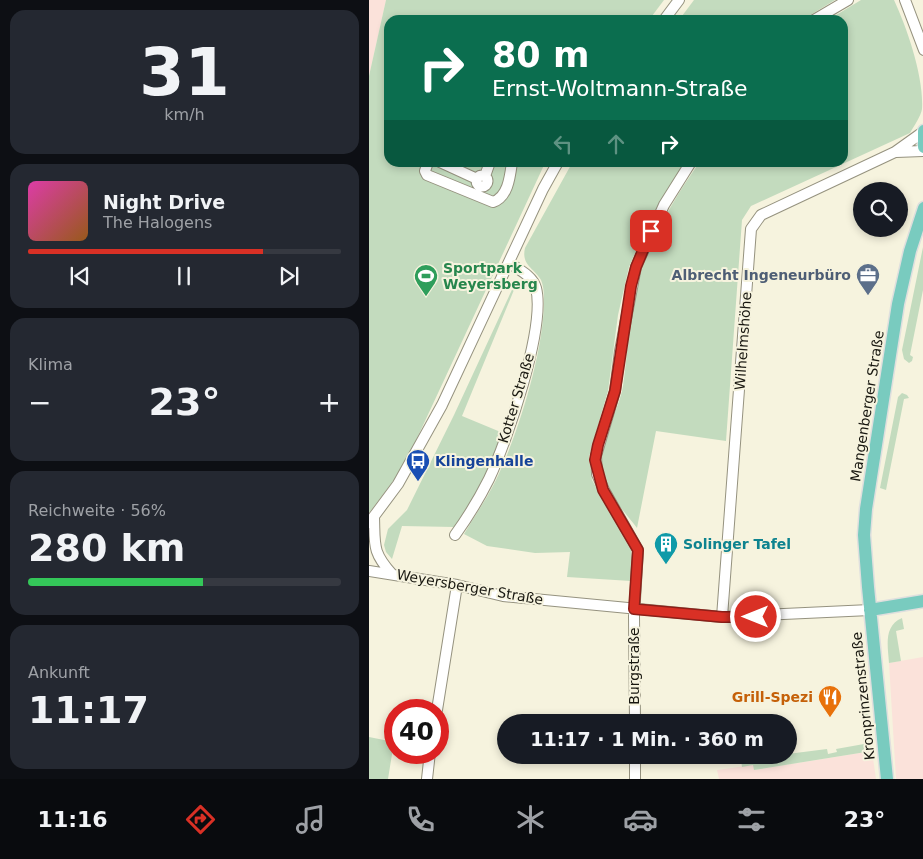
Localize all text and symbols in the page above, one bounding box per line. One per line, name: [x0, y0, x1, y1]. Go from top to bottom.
text: 31: [139, 35, 230, 110]
icon: right: [409, 35, 474, 100]
text: 80 m: [492, 35, 589, 75]
text: Ernst-Woltmann-Straße: [492, 76, 748, 101]
text: km/h: [164, 105, 205, 124]
icon: left: [549, 130, 577, 158]
icon: ahead: [602, 130, 630, 158]
icon: right: [655, 130, 683, 158]
map controls: [853, 182, 908, 237]
button: search: [853, 182, 908, 237]
text: Night Drive: [103, 191, 225, 213]
pin: [630, 210, 672, 252]
text: The Halogens: [103, 213, 212, 232]
icon: arrive: [637, 217, 665, 245]
place label: Sportpark Weyersberg: [443, 260, 538, 292]
icon: previous: [66, 262, 94, 290]
icon: pause: [170, 262, 198, 290]
icon: next: [275, 262, 303, 290]
office icon: Albrecht Ingeneurbüro: [855, 262, 881, 296]
sports icon: Sportpark Weyersberg: [413, 263, 439, 297]
place label: Albrecht Ingeneurbüro: [672, 267, 851, 283]
street label: Wilhelmshöhe: [732, 291, 754, 391]
street label: Mangenberger Straße: [847, 329, 887, 483]
street label: Kotter Straße: [495, 351, 537, 445]
text: Klima: [28, 355, 73, 374]
text: 23°: [149, 380, 220, 424]
text: −: [28, 386, 51, 419]
text: +: [318, 386, 341, 419]
bus stop icon: Klingenhalle: [405, 448, 431, 482]
place label: Klingenhalle: [435, 453, 533, 469]
text: Reichweite · 56%: [28, 501, 166, 520]
text: 280 km: [28, 526, 185, 570]
building icon: Solinger Tafel: [653, 531, 679, 565]
place label: Solinger Tafel: [683, 536, 791, 552]
street label: Weyersberger Straße: [396, 566, 544, 608]
position arrow: [729, 590, 781, 642]
street label: Burgstraße: [626, 627, 642, 705]
street label: Kronprinzenstraße: [848, 631, 878, 761]
text: Ankunft: [28, 663, 90, 682]
restaurant icon: Grill-Spezi: [817, 684, 843, 718]
text: 11:17: [28, 688, 149, 732]
place label: Grill-Spezi: [732, 689, 813, 705]
speed limit sign: 40: [384, 699, 449, 764]
text: 11:17 · 1 Min. · 360 m: [530, 728, 764, 750]
icon: directions: [183, 802, 218, 837]
icon: music: [293, 802, 328, 837]
icon: phone: [403, 802, 438, 837]
icon: climate: [513, 802, 548, 837]
icon: car: [623, 802, 658, 837]
icon: filters: [734, 802, 769, 837]
text: 11:16: [38, 807, 108, 832]
text: 23°: [844, 807, 885, 832]

